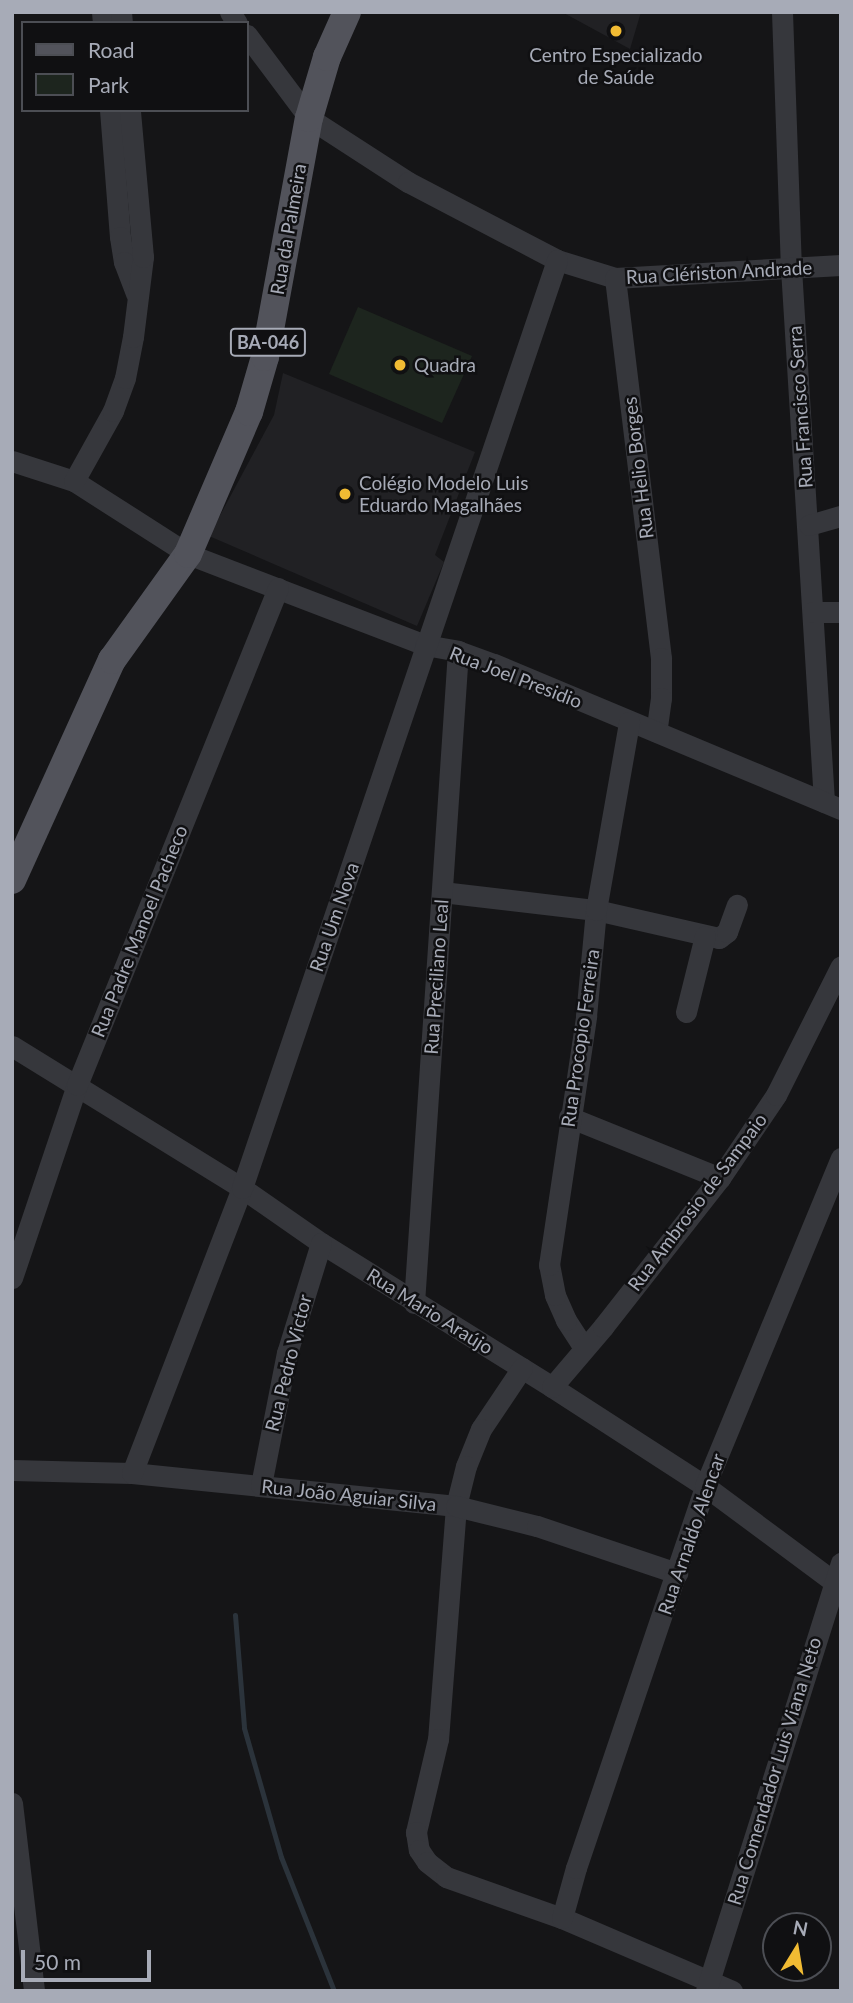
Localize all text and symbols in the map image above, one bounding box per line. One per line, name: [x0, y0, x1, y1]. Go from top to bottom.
legend: [21, 21, 248, 112]
marker: Centro Especializado de Saúde: [606, 21, 626, 41]
text: Road: [88, 37, 135, 62]
place label: Centro Especializado de Saúde: [529, 44, 703, 88]
text: Park: [88, 72, 129, 97]
street label: Rua da Palmeira: [265, 162, 311, 296]
street label: Rua Clériston Andrade: [625, 256, 813, 288]
street label: Rua Francisco Serra: [783, 325, 817, 489]
road number: BA-046: [230, 328, 306, 356]
place label: Quadra: [414, 354, 476, 376]
marker: Quadra: [392, 357, 408, 373]
street label: Rua Helio Borges: [618, 396, 658, 540]
place label: Colégio Modelo Luis Eduardo Magalhães: [359, 472, 528, 516]
marker: Colégio Modelo Luis Eduardo Magalhães: [337, 486, 353, 502]
street label: Rua Joel Presidio: [446, 641, 586, 713]
street label: Rua Padre Manoel Pacheco: [86, 822, 192, 1040]
street label: Rua Um Nova: [305, 859, 363, 975]
street label: Rua Preciliano Leal: [419, 899, 453, 1055]
street label: Rua Procopio Ferreira: [556, 947, 604, 1129]
street label: Rua Ambrosio de Sampaio: [622, 1108, 772, 1296]
street label: Rua Mario Araújo: [362, 1263, 498, 1359]
street label: Rua Pedro Victor: [260, 1292, 316, 1434]
street label: Rua Arnaldo Alencar: [652, 1450, 730, 1618]
street label: Rua João Aguiar Silva: [260, 1474, 438, 1516]
street label: Rua Comendador Luis Viana Neto: [722, 1634, 826, 1908]
north arrow: [762, 1912, 832, 1982]
text: N: [791, 1915, 810, 1941]
scale bar: [24, 1937, 154, 1981]
text: 50 m: [34, 1949, 81, 1974]

